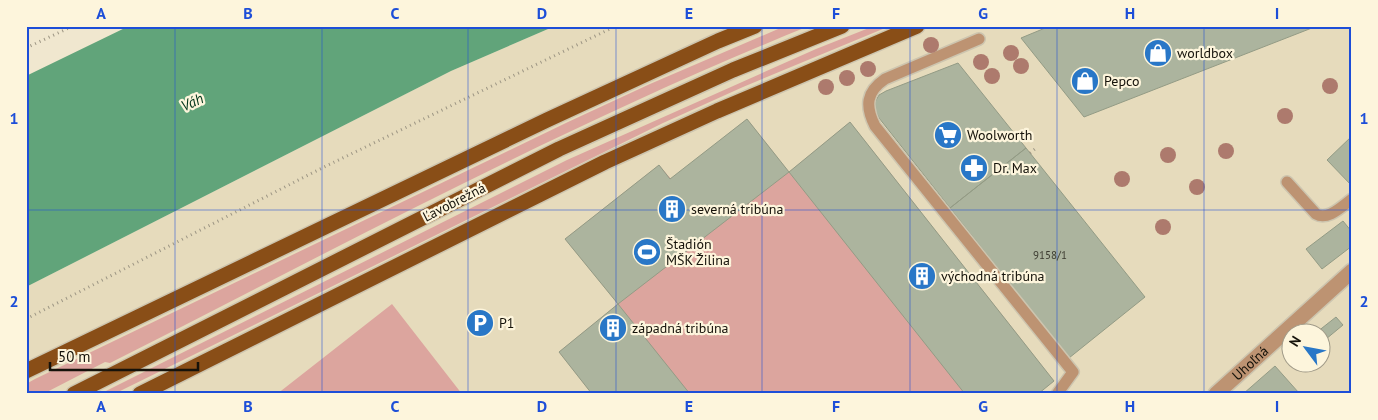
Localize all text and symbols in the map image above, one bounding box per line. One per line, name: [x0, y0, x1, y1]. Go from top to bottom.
text: A: [96, 3, 106, 23]
text: B: [243, 3, 253, 23]
text: C: [391, 3, 400, 23]
text: D: [537, 3, 547, 23]
text: E: [685, 3, 693, 23]
text: F: [832, 3, 840, 23]
text: G: [978, 3, 988, 23]
text: H: [1125, 3, 1135, 23]
text: I: [1275, 3, 1279, 23]
shop icon: worldbox: [1143, 38, 1173, 68]
place label: worldbox: [1177, 44, 1233, 62]
shop icon: Pepco: [1070, 66, 1100, 96]
place label: Pepco: [1104, 72, 1140, 90]
water label: Váh: [178, 89, 206, 115]
text: 1: [9, 108, 19, 128]
text: 1: [1359, 108, 1369, 128]
supermarket icon: Woolworth: [933, 120, 963, 150]
place label: Woolworth: [967, 126, 1032, 144]
pharmacy icon: Dr. Max: [959, 153, 989, 183]
place label: Dr. Max: [993, 159, 1037, 177]
street label: Ľavobrežná: [420, 178, 488, 225]
building icon: severná tribúna: [657, 194, 687, 224]
place label: severná tribúna: [691, 200, 784, 218]
place label: Štadión MŠK Žilina: [666, 235, 730, 269]
sports icon: Štadión MŠK Žilina: [632, 237, 662, 267]
house number: 9158/1: [1033, 248, 1067, 262]
building icon: východná tribúna: [907, 261, 937, 291]
place label: východná tribúna: [941, 267, 1045, 285]
text: 2: [9, 291, 19, 311]
text: 2: [1359, 291, 1369, 311]
parking icon: P1: [465, 308, 495, 338]
building icon: západná tribúna: [598, 313, 628, 343]
place label: P1: [499, 314, 514, 332]
place label: západná tribúna: [632, 319, 729, 337]
north arrow: [1280, 322, 1330, 372]
text: N: [1285, 332, 1305, 350]
scale bar: [50, 340, 198, 372]
street label: Uhoľná: [1228, 342, 1272, 384]
text: 50 m: [58, 347, 91, 366]
text: A: [96, 396, 106, 416]
text: B: [243, 396, 253, 416]
text: C: [391, 396, 400, 416]
text: D: [537, 396, 547, 416]
text: E: [685, 396, 693, 416]
text: F: [832, 396, 840, 416]
text: G: [978, 396, 988, 416]
text: H: [1125, 396, 1135, 416]
text: I: [1275, 396, 1279, 416]

